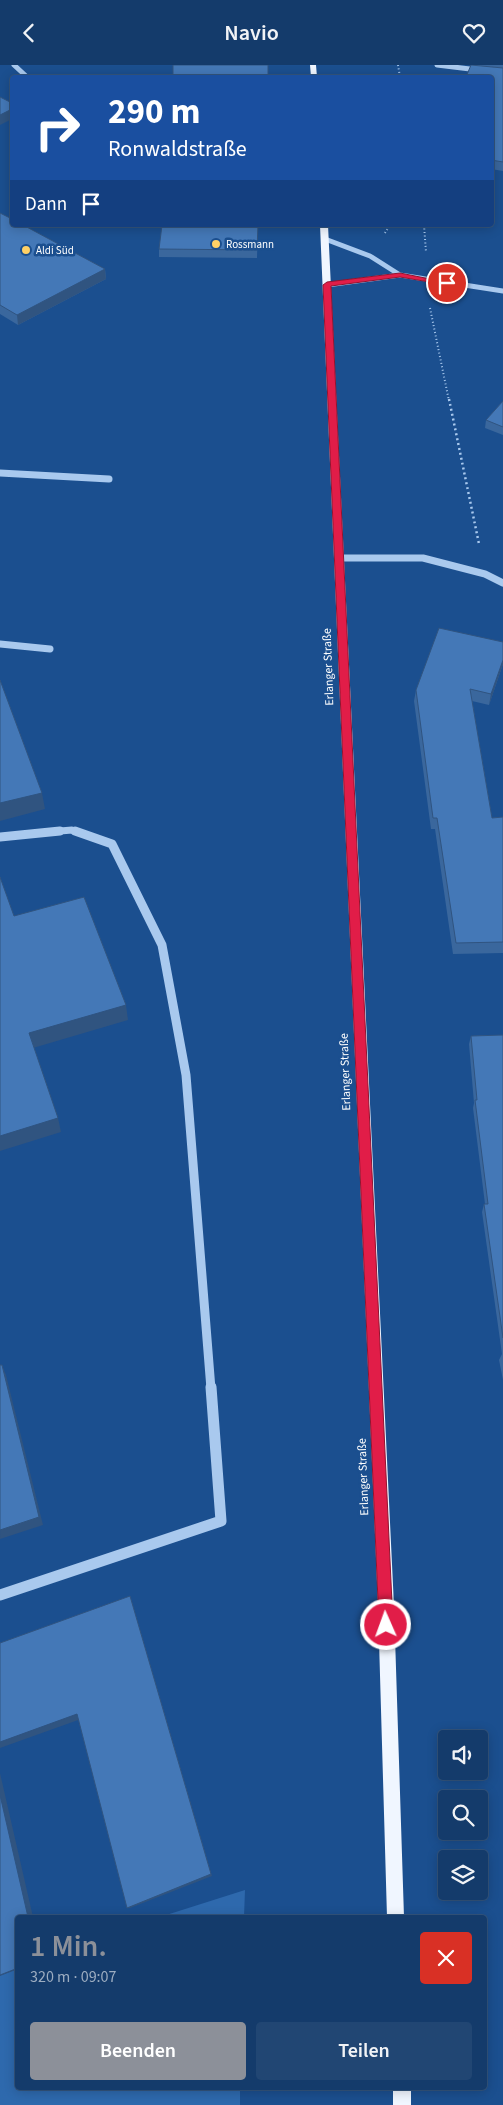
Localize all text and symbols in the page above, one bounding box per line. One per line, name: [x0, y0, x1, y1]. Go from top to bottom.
text: Navio: [224, 17, 279, 49]
icon: back: [15, 19, 43, 47]
icon: heart: [460, 19, 488, 47]
text: 290 m: [108, 87, 200, 137]
icon: right: [25, 95, 90, 160]
text: Ronwaldstraße: [108, 133, 247, 165]
icon: arrive: [77, 190, 105, 218]
text: Dann: [25, 191, 67, 218]
place label: Rossmann: [226, 237, 274, 252]
marker: Rossmann: [210, 238, 222, 250]
place label: Aldi Süd: [36, 243, 74, 258]
marker: Aldi Süd: [20, 244, 32, 256]
pin: [426, 262, 468, 304]
icon: arrive: [433, 269, 461, 297]
street label: Erlanger Straße: [319, 628, 338, 706]
street label: Erlanger Straße: [336, 1033, 355, 1111]
street label: Erlanger Straße: [354, 1438, 373, 1516]
position arrow: [359, 1598, 411, 1650]
map controls: [438, 1730, 488, 1900]
button: sound: [438, 1730, 488, 1780]
button: search: [438, 1790, 488, 1840]
button: layers: [438, 1850, 488, 1900]
text: 1 Min.: [30, 1925, 107, 1968]
button: close: [420, 1932, 472, 1984]
text: 320 m · 09:07: [30, 1966, 117, 1988]
button: Beenden: [30, 2022, 246, 2080]
button: Teilen: [256, 2022, 472, 2080]

